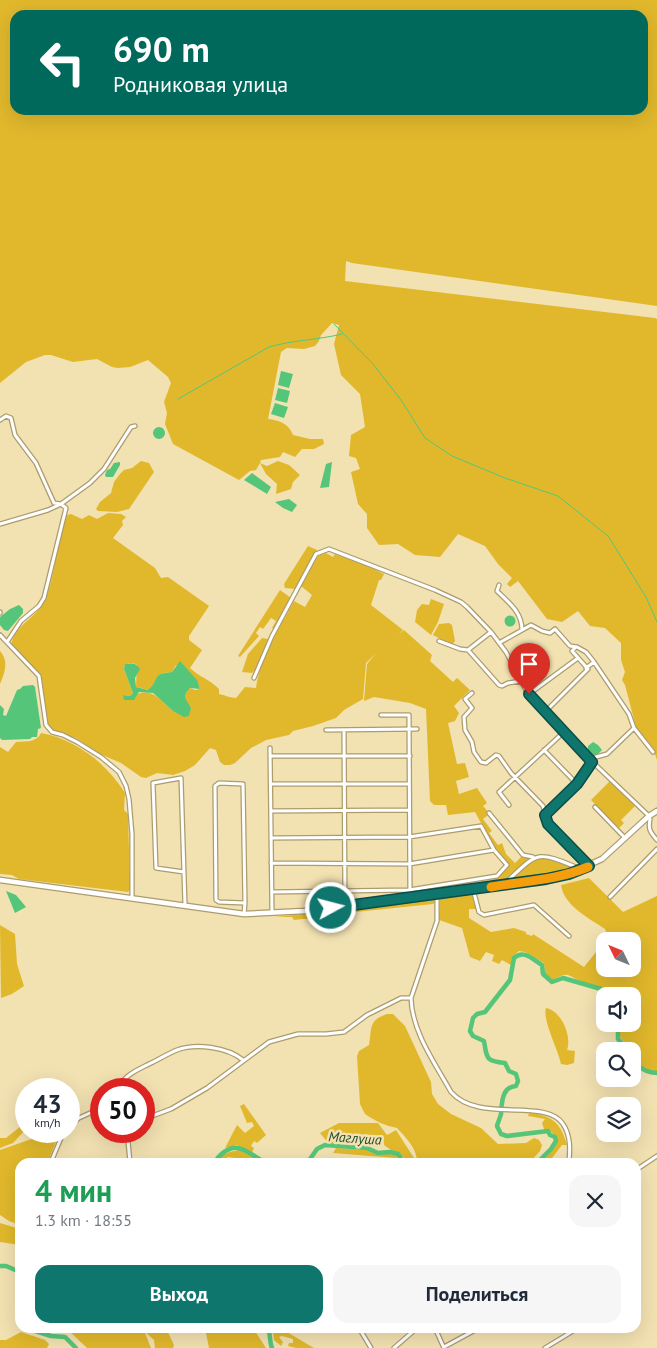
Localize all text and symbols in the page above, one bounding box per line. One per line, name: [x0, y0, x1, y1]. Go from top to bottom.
text: 690 m: [113, 26, 210, 72]
icon: left: [30, 30, 95, 95]
text: Родниковая улица: [113, 70, 288, 98]
pin: [508, 643, 550, 694]
icon: arrive: [515, 650, 543, 678]
position arrow: [304, 881, 356, 933]
north arrow: [596, 932, 641, 978]
map controls: [596, 932, 641, 1142]
button: sound: [596, 987, 641, 1032]
button: search: [596, 1042, 641, 1087]
speed limit sign: 50: [90, 1078, 155, 1143]
text: 43: [33, 1088, 62, 1120]
button: layers: [596, 1097, 641, 1142]
text: km/h: [34, 1115, 61, 1130]
water label: Маглуша: [328, 1127, 382, 1149]
text: 4 мин: [35, 1171, 112, 1210]
button: close: [569, 1175, 621, 1227]
text: 1.3 km · 18:55: [35, 1210, 132, 1230]
button: Выход: [35, 1265, 323, 1323]
button: Поделиться: [333, 1265, 621, 1323]

